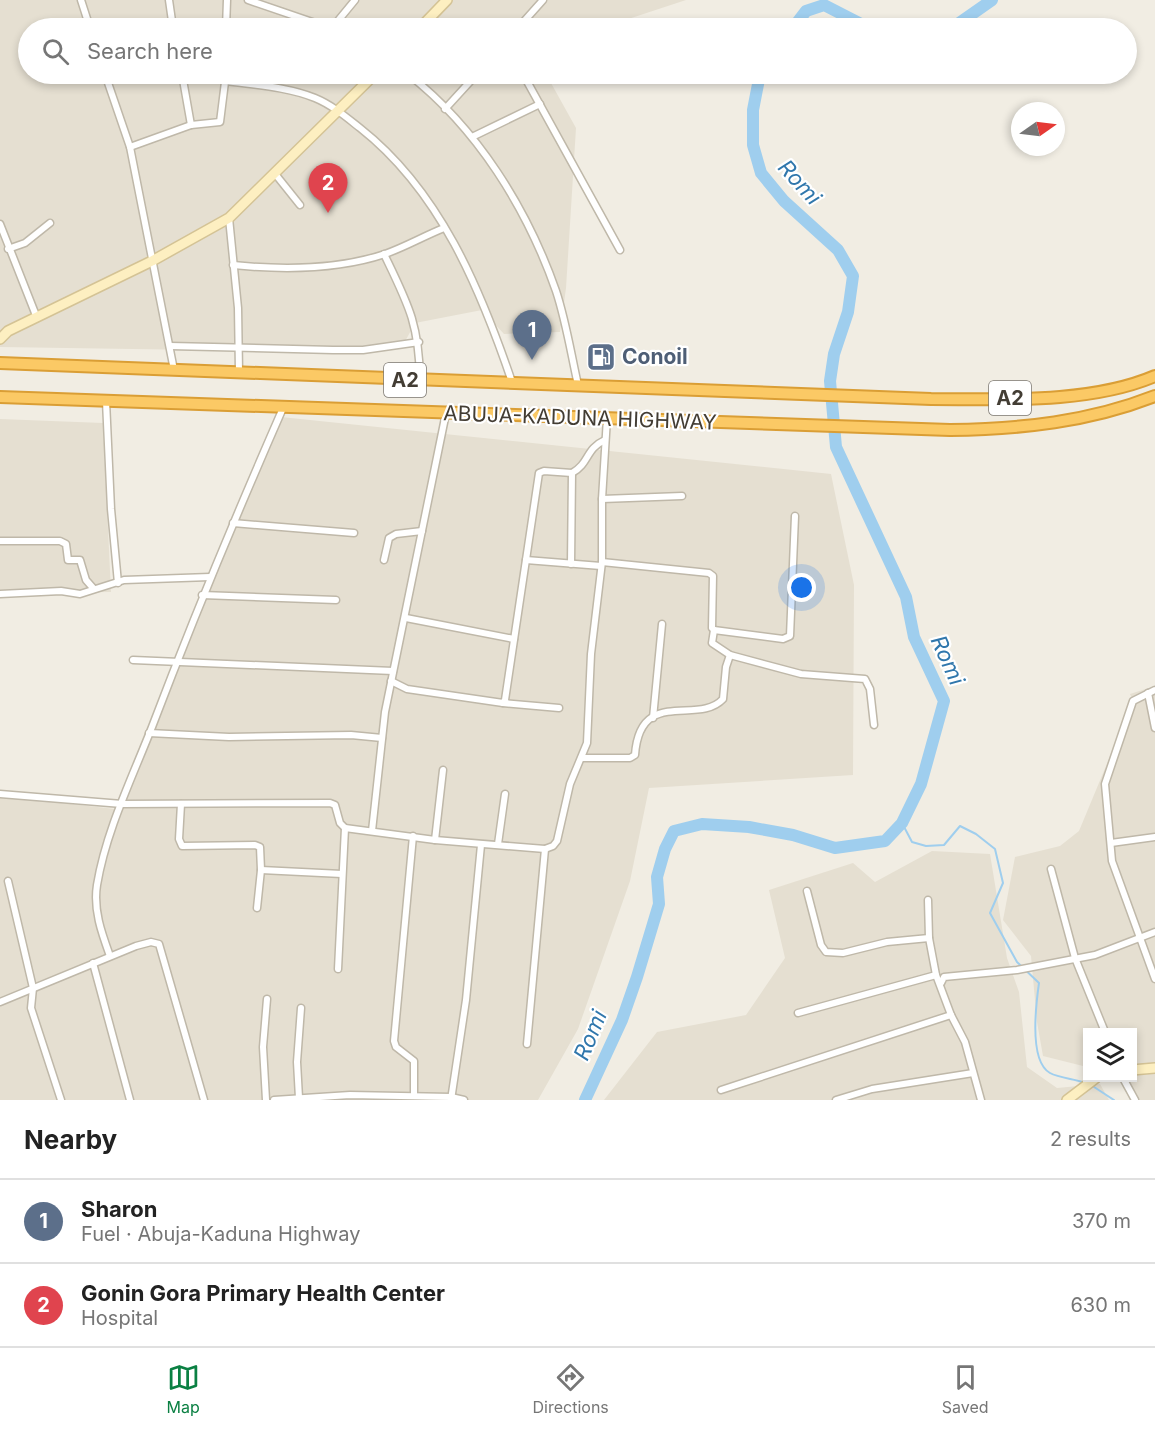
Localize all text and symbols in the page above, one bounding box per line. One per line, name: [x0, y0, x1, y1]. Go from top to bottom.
search box: [18, 18, 1137, 84]
icon: search: [39, 35, 72, 68]
text: Search here: [87, 38, 213, 64]
north arrow: [1011, 102, 1065, 156]
water label: Romi: [773, 154, 827, 210]
pin: 2: [308, 164, 348, 213]
pin: 1: [512, 310, 552, 360]
fuel station icon: Conoil: [585, 341, 617, 373]
place label: Conoil: [622, 344, 688, 369]
road number: A2: [384, 363, 426, 397]
road number: A2: [989, 381, 1031, 415]
street label: ABUJA-KADUNA HIGHWAY: [443, 400, 717, 435]
your location: [787, 573, 816, 602]
water label: Romi: [926, 631, 971, 689]
water label: Romi: [568, 1006, 612, 1064]
map controls: [1083, 1028, 1137, 1082]
button: layers: [1083, 1028, 1137, 1082]
text: Nearby: [24, 1124, 117, 1155]
text: 2 results: [1050, 1127, 1131, 1151]
text: Sharon: [81, 1196, 157, 1222]
text: 1: [39, 1209, 48, 1233]
text: 370 m: [1072, 1209, 1131, 1233]
text: Fuel · Abuja-Kaduna Highway: [81, 1222, 360, 1246]
text: Gonin Gora Primary Health Center: [81, 1280, 445, 1306]
text: 2: [37, 1293, 50, 1317]
text: 630 m: [1070, 1293, 1131, 1317]
text: Hospital: [81, 1306, 158, 1330]
tab: Map: [166, 1361, 200, 1417]
tab: Directions: [533, 1361, 609, 1417]
tab: Saved: [942, 1361, 989, 1417]

